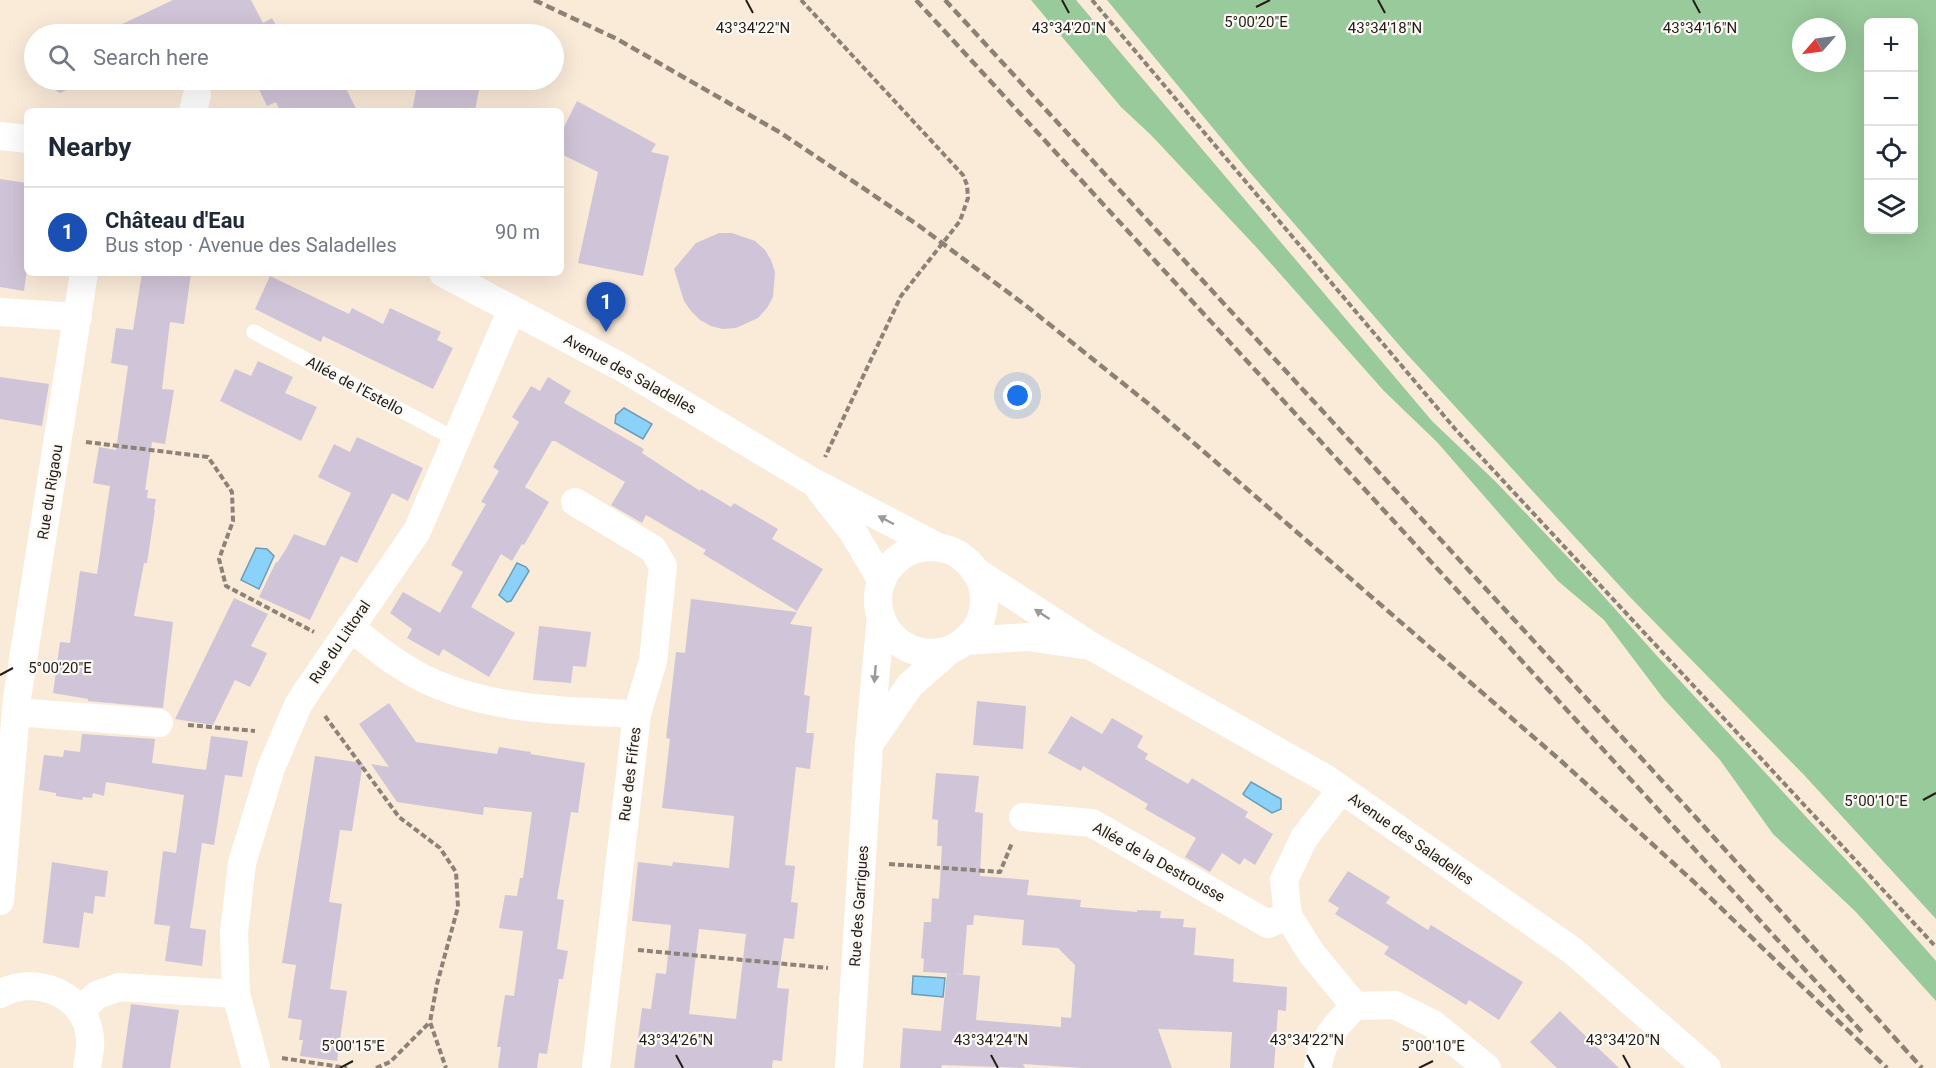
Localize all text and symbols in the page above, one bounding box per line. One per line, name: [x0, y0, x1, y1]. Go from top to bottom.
text: 5°00'20"E: [1224, 13, 1288, 31]
north arrow: [1792, 18, 1846, 72]
map controls: [1864, 18, 1918, 234]
button: +: [1864, 18, 1918, 72]
text: 43°34'22"N: [716, 19, 790, 37]
text: 43°34'20"N: [1032, 19, 1106, 37]
text: 43°34'18"N: [1348, 19, 1422, 37]
text: 43°34'16"N: [1663, 19, 1737, 37]
search box: [24, 24, 564, 90]
icon: search: [45, 41, 78, 74]
text: Search here: [93, 45, 209, 70]
button: −: [1864, 72, 1918, 126]
button: locate: [1864, 126, 1918, 180]
text: Nearby: [48, 132, 131, 162]
button: layers: [1864, 180, 1918, 234]
text: Château d'Eau: [105, 208, 245, 233]
text: 1: [62, 220, 73, 244]
text: 90 m: [495, 220, 540, 244]
text: Bus stop · Avenue des Saladelles: [105, 233, 397, 257]
pin: 1: [586, 282, 626, 332]
street label: Avenue des Saladelles: [561, 330, 699, 418]
street label: Allée de l'Estello: [303, 353, 407, 419]
your location: [1003, 381, 1032, 410]
street label: Rue du Rigaou: [34, 443, 66, 541]
one-way arrow: [878, 515, 895, 525]
street label: Rue du Littoral: [306, 597, 374, 687]
one-way arrow: [1034, 609, 1050, 620]
text: 5°00'20"E: [28, 659, 92, 677]
one-way arrow: [870, 664, 880, 683]
street label: Rue des Fifres: [615, 726, 645, 822]
street label: Avenue des Saladelles: [1345, 789, 1477, 889]
text: 5°00'10"E: [1844, 792, 1908, 810]
street label: Allée de la Destrousse: [1090, 818, 1228, 906]
street label: Rue des Garrigues: [846, 845, 872, 967]
text: 43°34'26"N: [639, 1031, 713, 1049]
text: 43°34'24"N: [954, 1031, 1028, 1049]
text: 43°34'22"N: [1270, 1031, 1344, 1049]
text: 43°34'20"N: [1586, 1031, 1660, 1049]
text: 5°00'15"E: [321, 1037, 385, 1055]
text: 5°00'10"E: [1401, 1037, 1465, 1055]

